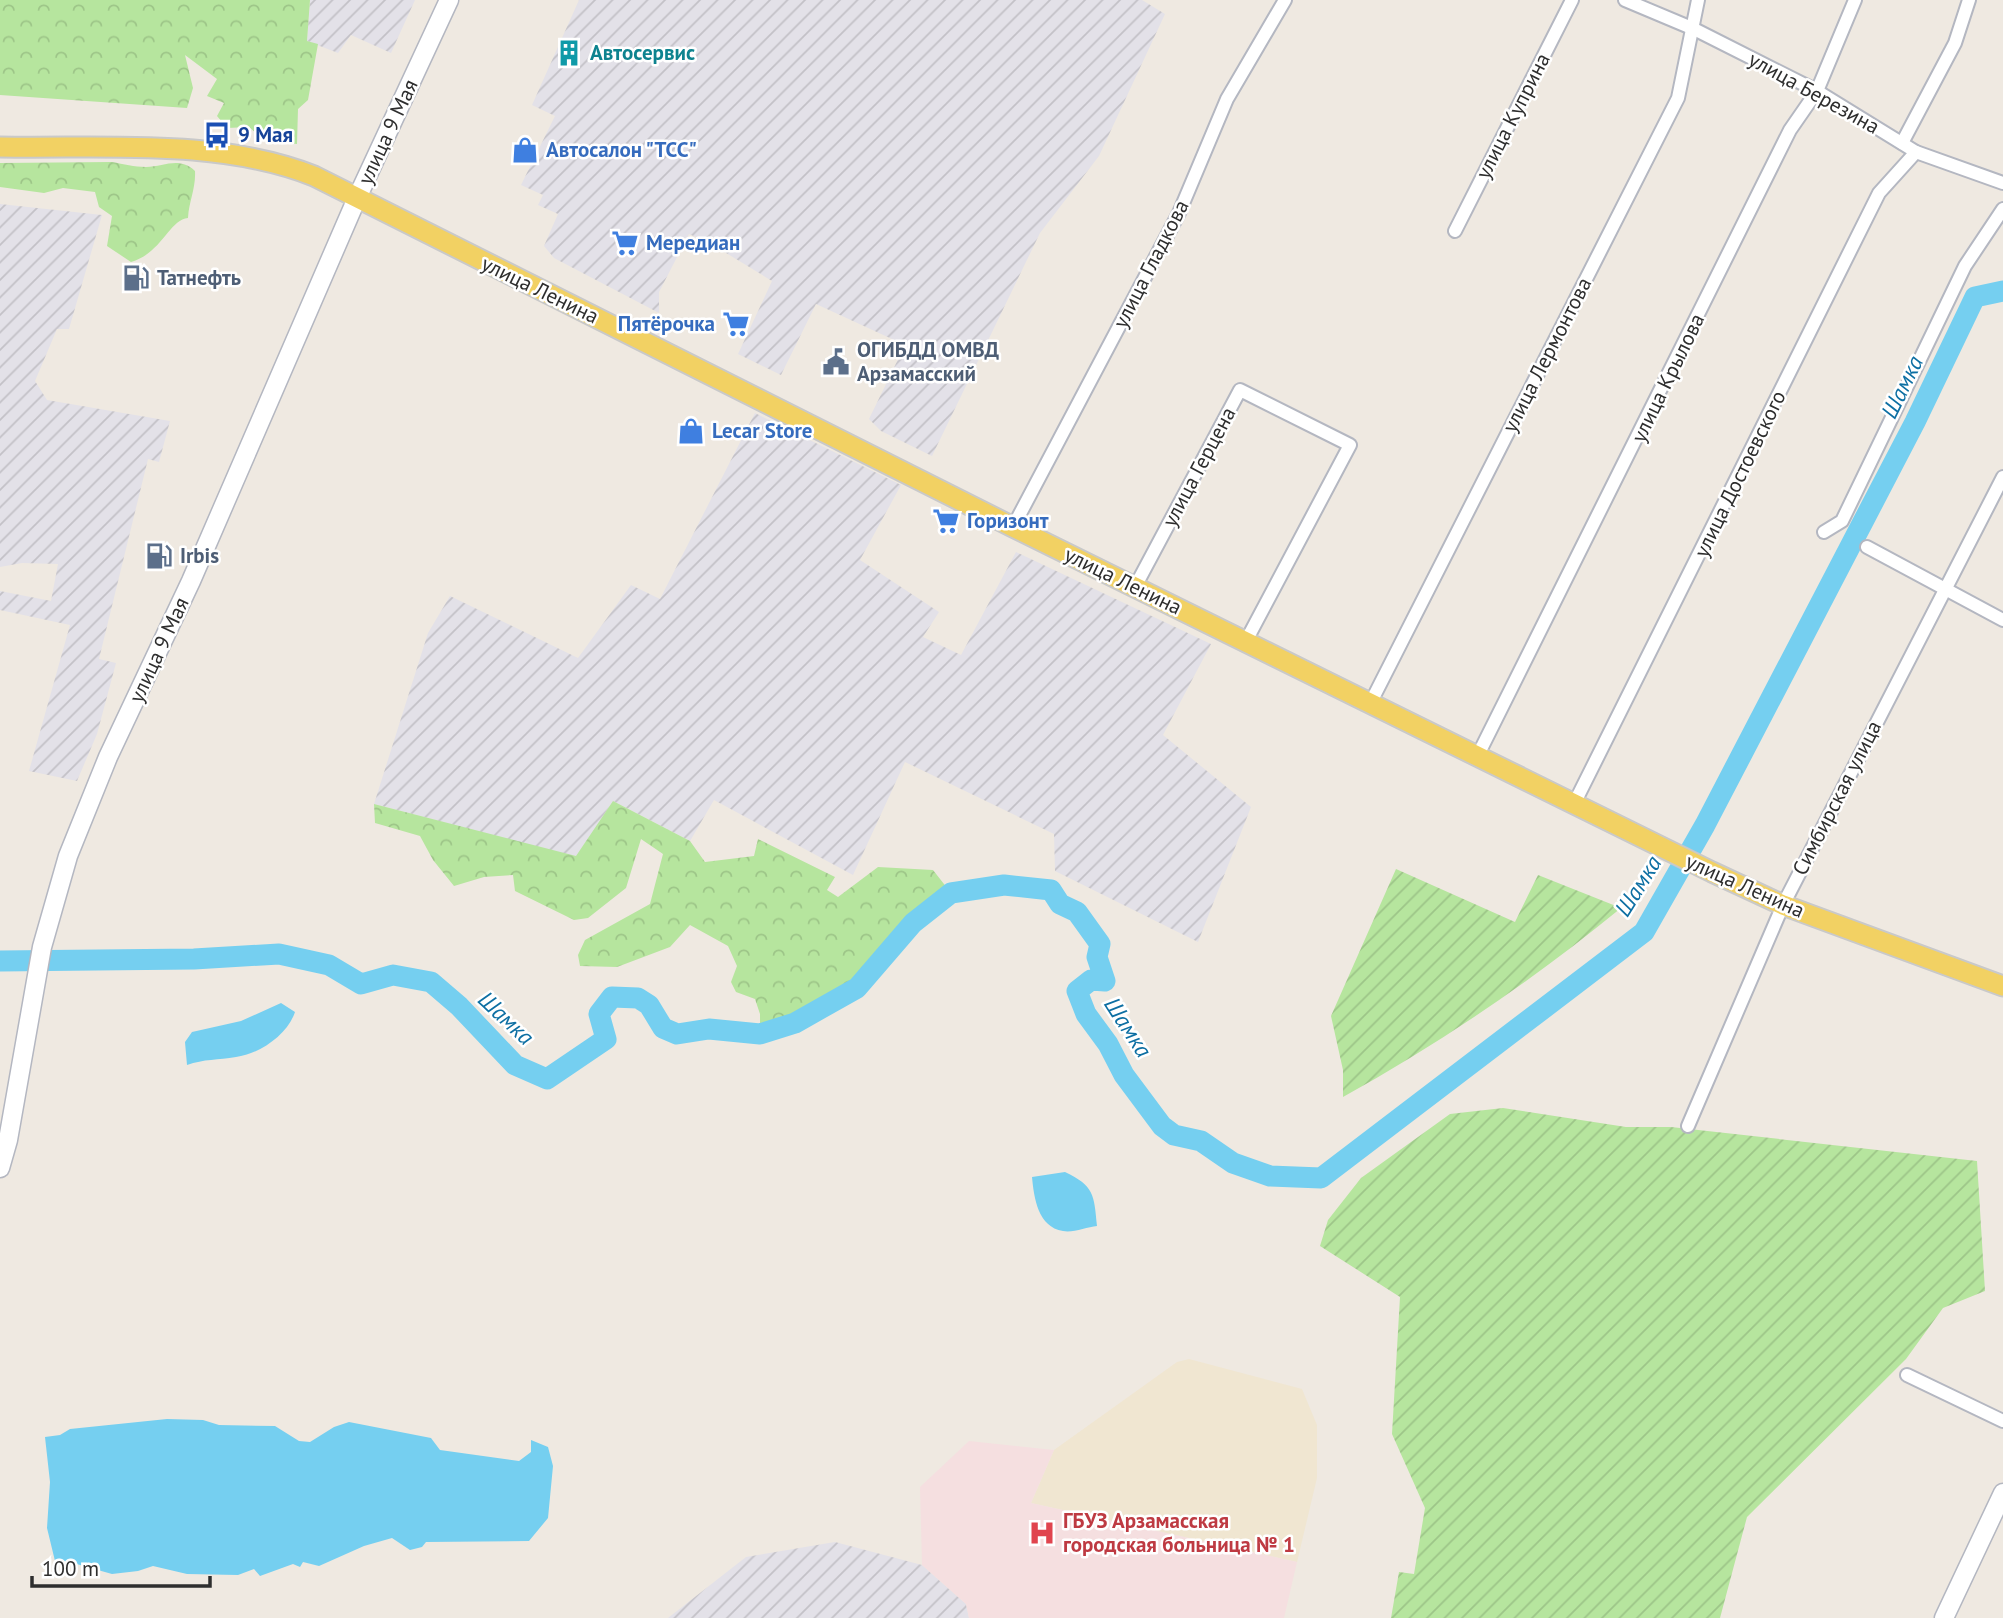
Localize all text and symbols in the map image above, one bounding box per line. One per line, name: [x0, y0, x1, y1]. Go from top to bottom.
building icon: Автосервис: [554, 38, 584, 68]
place label: Автосервис: [590, 39, 695, 66]
street label: улица Березина: [1744, 45, 1885, 140]
street label: улица Куприна: [1469, 48, 1556, 183]
street label: улица 9 Мая: [351, 75, 424, 189]
bus stop icon: 9 Мая: [202, 120, 232, 150]
place label: 9 Мая: [238, 121, 293, 148]
shop icon: Автосалон "ТСС": [510, 135, 540, 165]
place label: Автосалон "ТСС": [546, 136, 697, 163]
street label: улица Гладкова: [1107, 195, 1194, 332]
supermarket icon: Мередиан: [610, 228, 640, 258]
place label: Мередиан: [646, 229, 740, 256]
street label: улица Ленина: [477, 250, 603, 330]
fuel station icon: Татнефть: [121, 263, 151, 293]
place label: Татнефть: [157, 264, 241, 291]
street label: улица Лермонтова: [1496, 273, 1597, 437]
supermarket icon: Пятёрочка: [721, 309, 751, 339]
street label: улица Крылова: [1625, 309, 1710, 447]
place label: Пятёрочка: [618, 310, 715, 337]
place label: ОГИБДД ОМВД Арзамасский: [857, 336, 1000, 387]
public building icon: ОГИБДД ОМВД Арзамасский: [821, 347, 851, 377]
water label: Шамка: [1874, 351, 1929, 423]
street label: улица Достоевского: [1688, 386, 1792, 562]
street label: улица Герцена: [1156, 402, 1241, 531]
shop icon: Lecar Store: [676, 416, 706, 446]
place label: Lecar Store: [712, 417, 813, 444]
supermarket icon: Горизонт: [931, 506, 961, 536]
place label: Горизонт: [967, 507, 1049, 534]
fuel station icon: Irbis: [144, 541, 174, 571]
street label: улица Ленина: [1060, 541, 1186, 621]
place label: Irbis: [180, 542, 219, 569]
street label: улица 9 Мая: [122, 593, 195, 707]
street label: Симбирская улица: [1786, 716, 1887, 880]
street label: улица Ленина: [1682, 847, 1809, 924]
water label: Шамка: [1608, 850, 1667, 921]
water label: Шамка: [472, 985, 540, 1051]
water label: Шамка: [1098, 991, 1159, 1062]
place label: ГБУЗ Арзамасская городская больница № 1: [1063, 1507, 1295, 1558]
hospital icon: ГБУЗ Арзамасская городская больница № 1: [1027, 1518, 1057, 1548]
scale bar: [32, 1544, 210, 1588]
text: 100 m: [42, 1555, 99, 1582]

